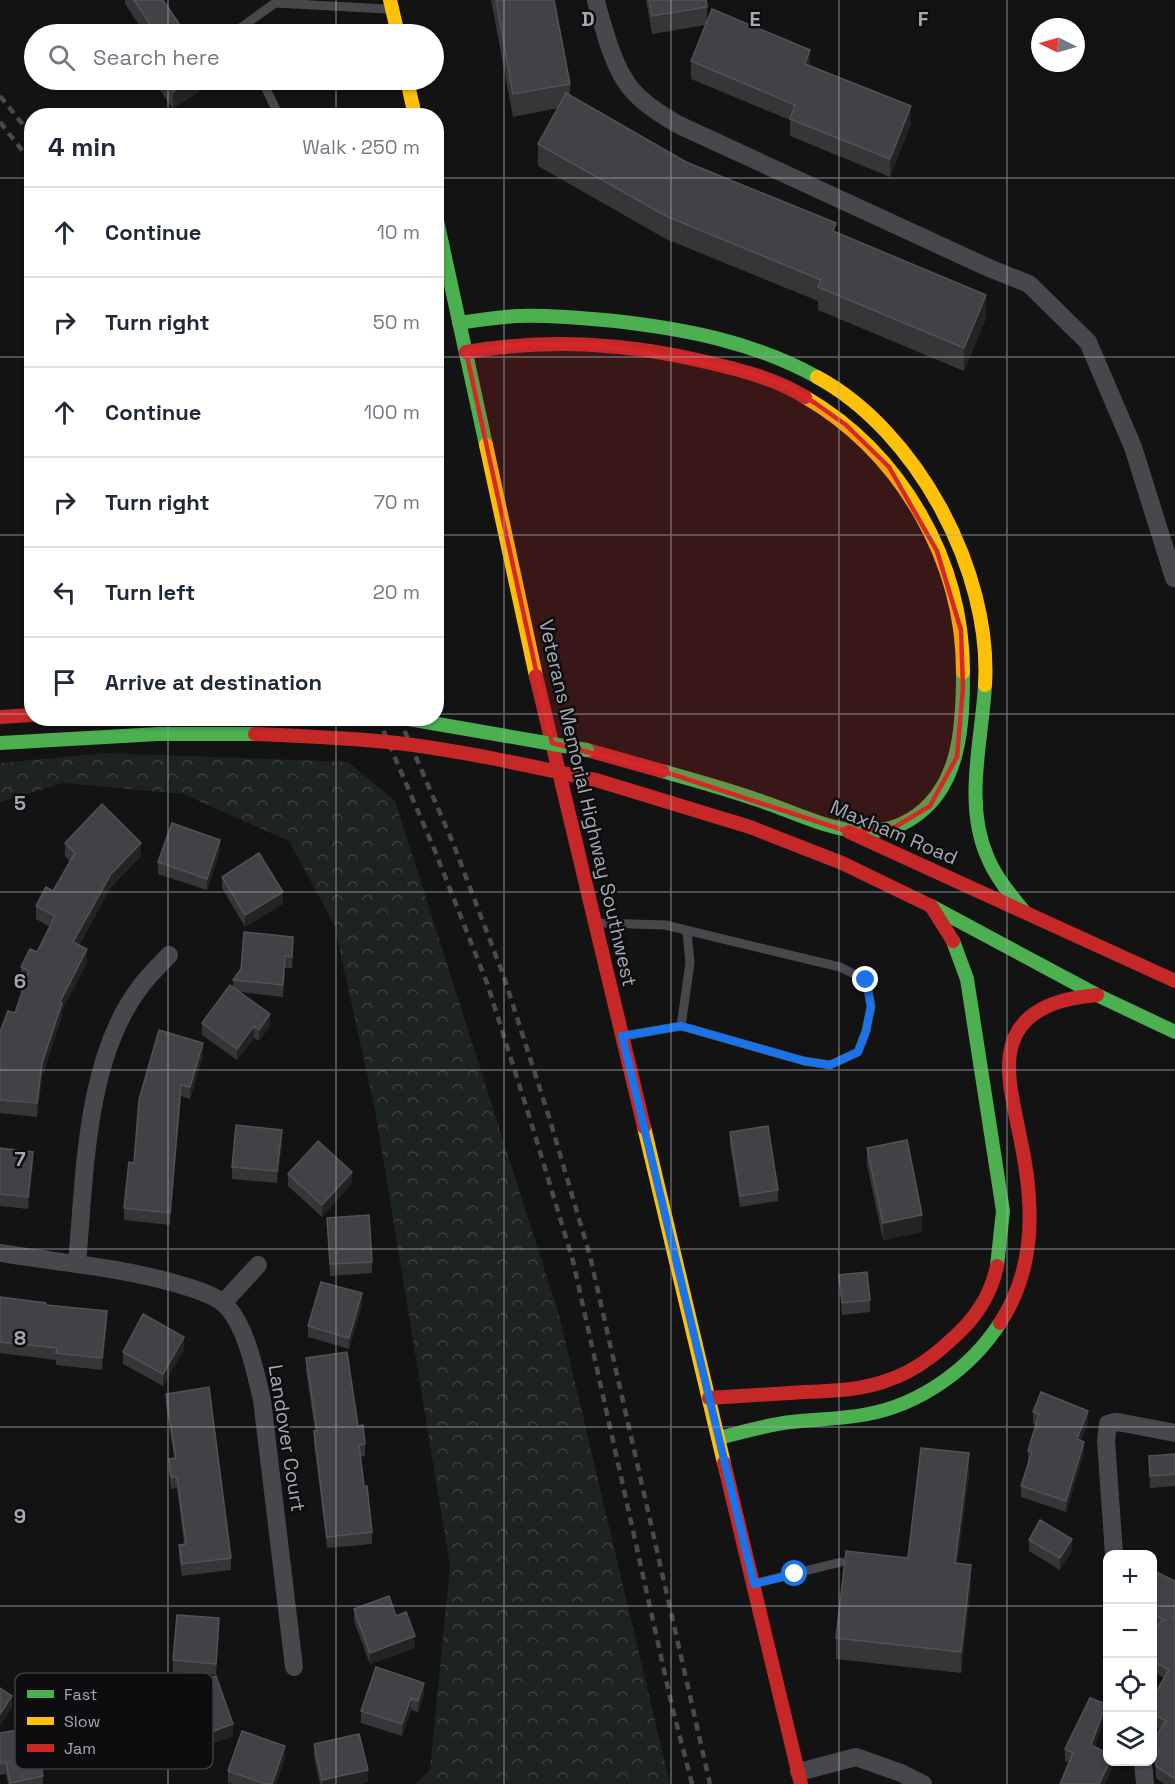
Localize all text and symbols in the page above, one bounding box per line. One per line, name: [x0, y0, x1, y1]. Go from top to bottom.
text: D: [581, 6, 595, 32]
text: E: [749, 6, 761, 32]
text: F: [918, 6, 929, 32]
north arrow: [1031, 18, 1085, 72]
search box: [24, 24, 444, 90]
icon: search: [45, 41, 78, 74]
text: Search here: [93, 43, 220, 71]
text: 4 min: [48, 130, 116, 164]
text: Walk · 250 m: [302, 134, 420, 160]
icon: ahead: [48, 216, 81, 249]
text: Continue: [105, 218, 201, 246]
text: 10 m: [376, 219, 420, 245]
icon: right: [48, 306, 81, 339]
text: Turn right: [105, 308, 210, 336]
text: 50 m: [373, 309, 420, 335]
icon: ahead: [48, 396, 81, 429]
text: Continue: [105, 398, 201, 426]
text: 100 m: [364, 399, 420, 425]
icon: right: [48, 486, 81, 519]
text: Turn right: [105, 488, 210, 516]
text: 70 m: [374, 489, 420, 515]
icon: left: [48, 576, 81, 609]
text: Turn left: [105, 578, 195, 606]
text: 20 m: [373, 579, 420, 605]
street label: Veterans Memorial Highway Southwest: [533, 617, 643, 989]
icon: arrive: [48, 666, 81, 699]
text: Arrive at destination: [105, 668, 322, 696]
text: 5: [14, 790, 26, 816]
street label: Maxham Road: [826, 793, 962, 871]
route end: [852, 966, 878, 992]
text: 6: [14, 968, 26, 994]
text: 7: [14, 1146, 26, 1172]
text: 8: [14, 1325, 26, 1351]
street label: Landover Court: [263, 1363, 311, 1513]
text: 9: [14, 1503, 26, 1529]
map controls: [1103, 1550, 1157, 1766]
button: +: [1103, 1550, 1157, 1604]
route start: [781, 1560, 807, 1586]
button: −: [1103, 1604, 1157, 1658]
button: locate: [1103, 1658, 1157, 1712]
legend: [15, 1673, 213, 1769]
text: Fast: [64, 1684, 97, 1705]
text: Slow: [64, 1711, 100, 1732]
button: layers: [1103, 1712, 1157, 1766]
text: Jam: [64, 1738, 96, 1759]

